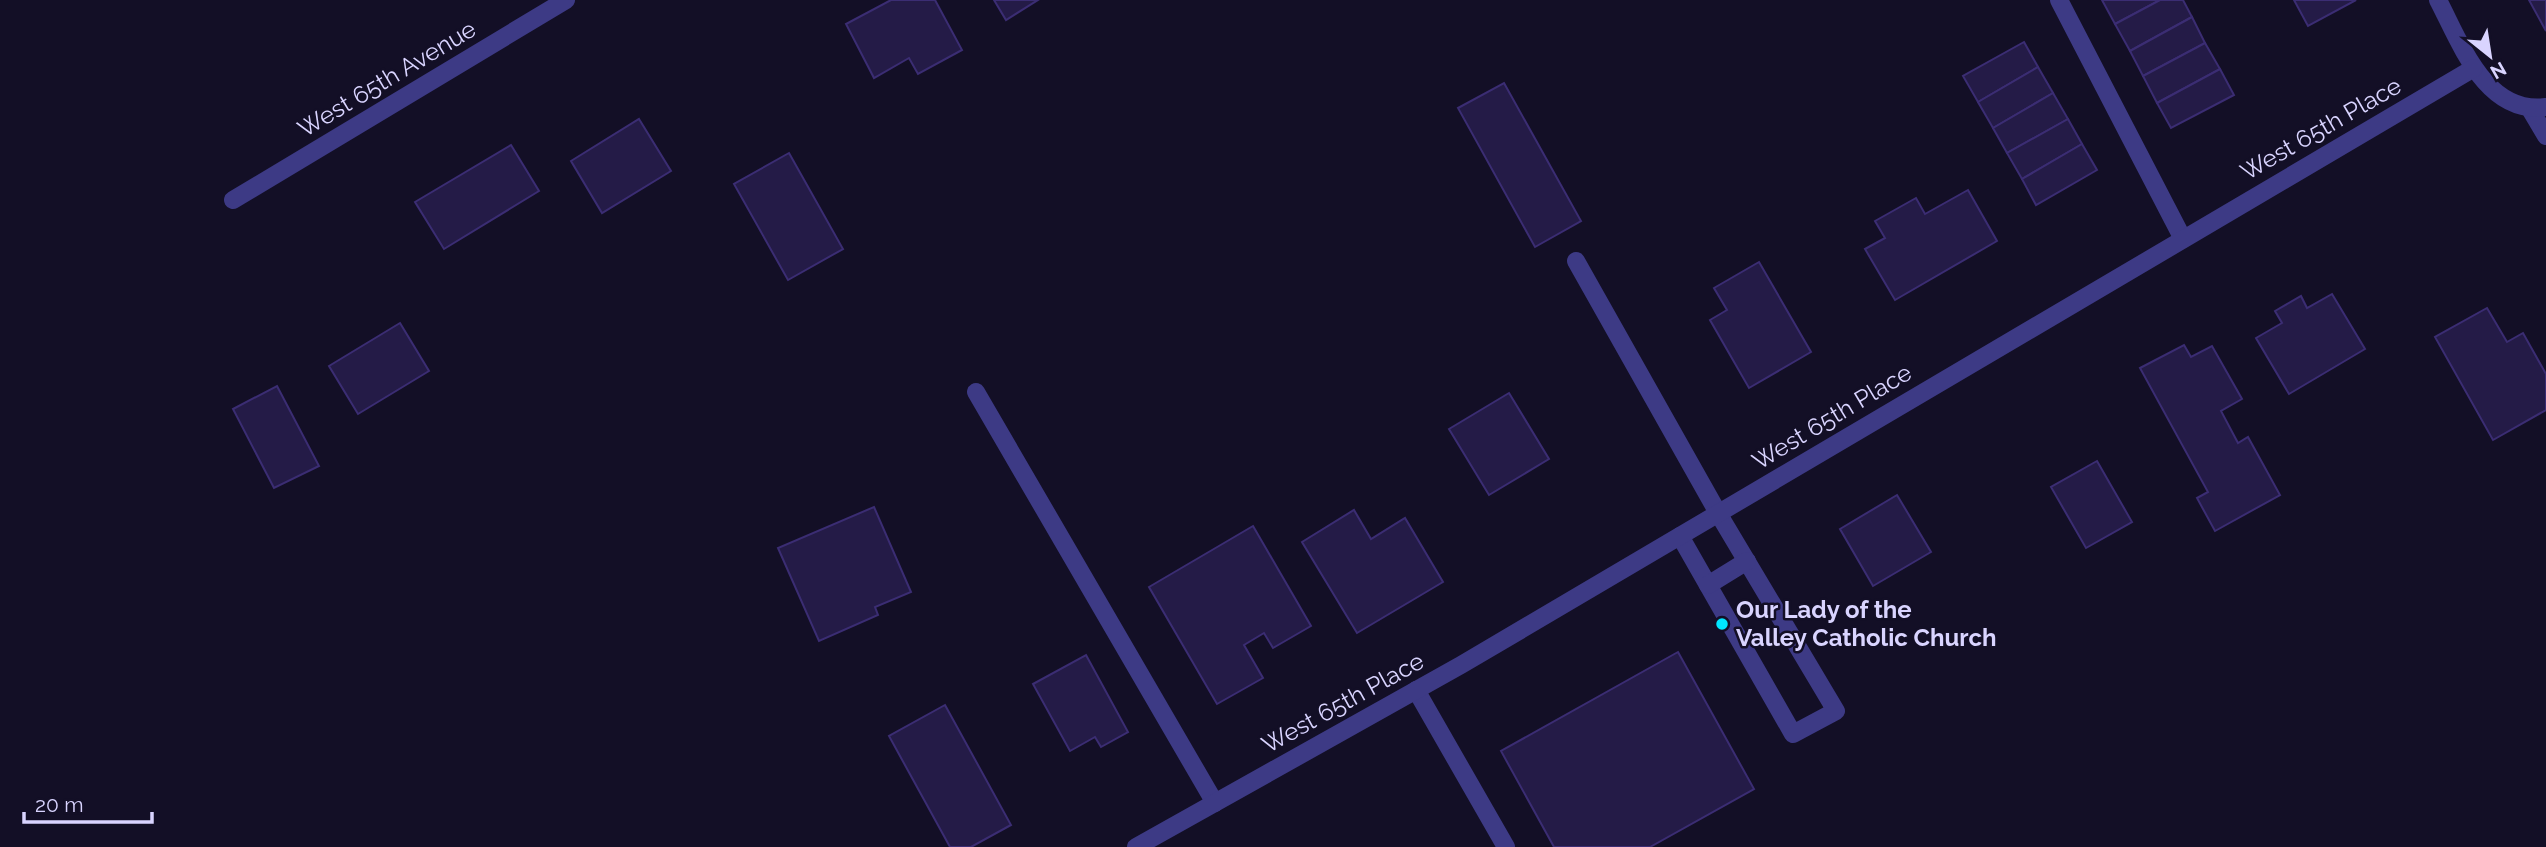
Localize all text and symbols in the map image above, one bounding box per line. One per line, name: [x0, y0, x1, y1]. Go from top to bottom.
street label: West 65th Avenue: [292, 14, 481, 143]
north arrow: [2455, 21, 2525, 91]
text: N: [2487, 58, 2510, 84]
street label: West 65th Place: [2235, 71, 2406, 186]
street label: West 65th Place: [1747, 358, 1917, 476]
place label: Our Lady of the Valley Catholic Church: [1736, 595, 1997, 652]
marker: Our Lady of the Valley Catholic Church: [1714, 616, 1730, 632]
street label: West 65th Place: [1257, 646, 1429, 759]
scale bar: [24, 780, 152, 824]
text: 20 m: [35, 792, 83, 817]

